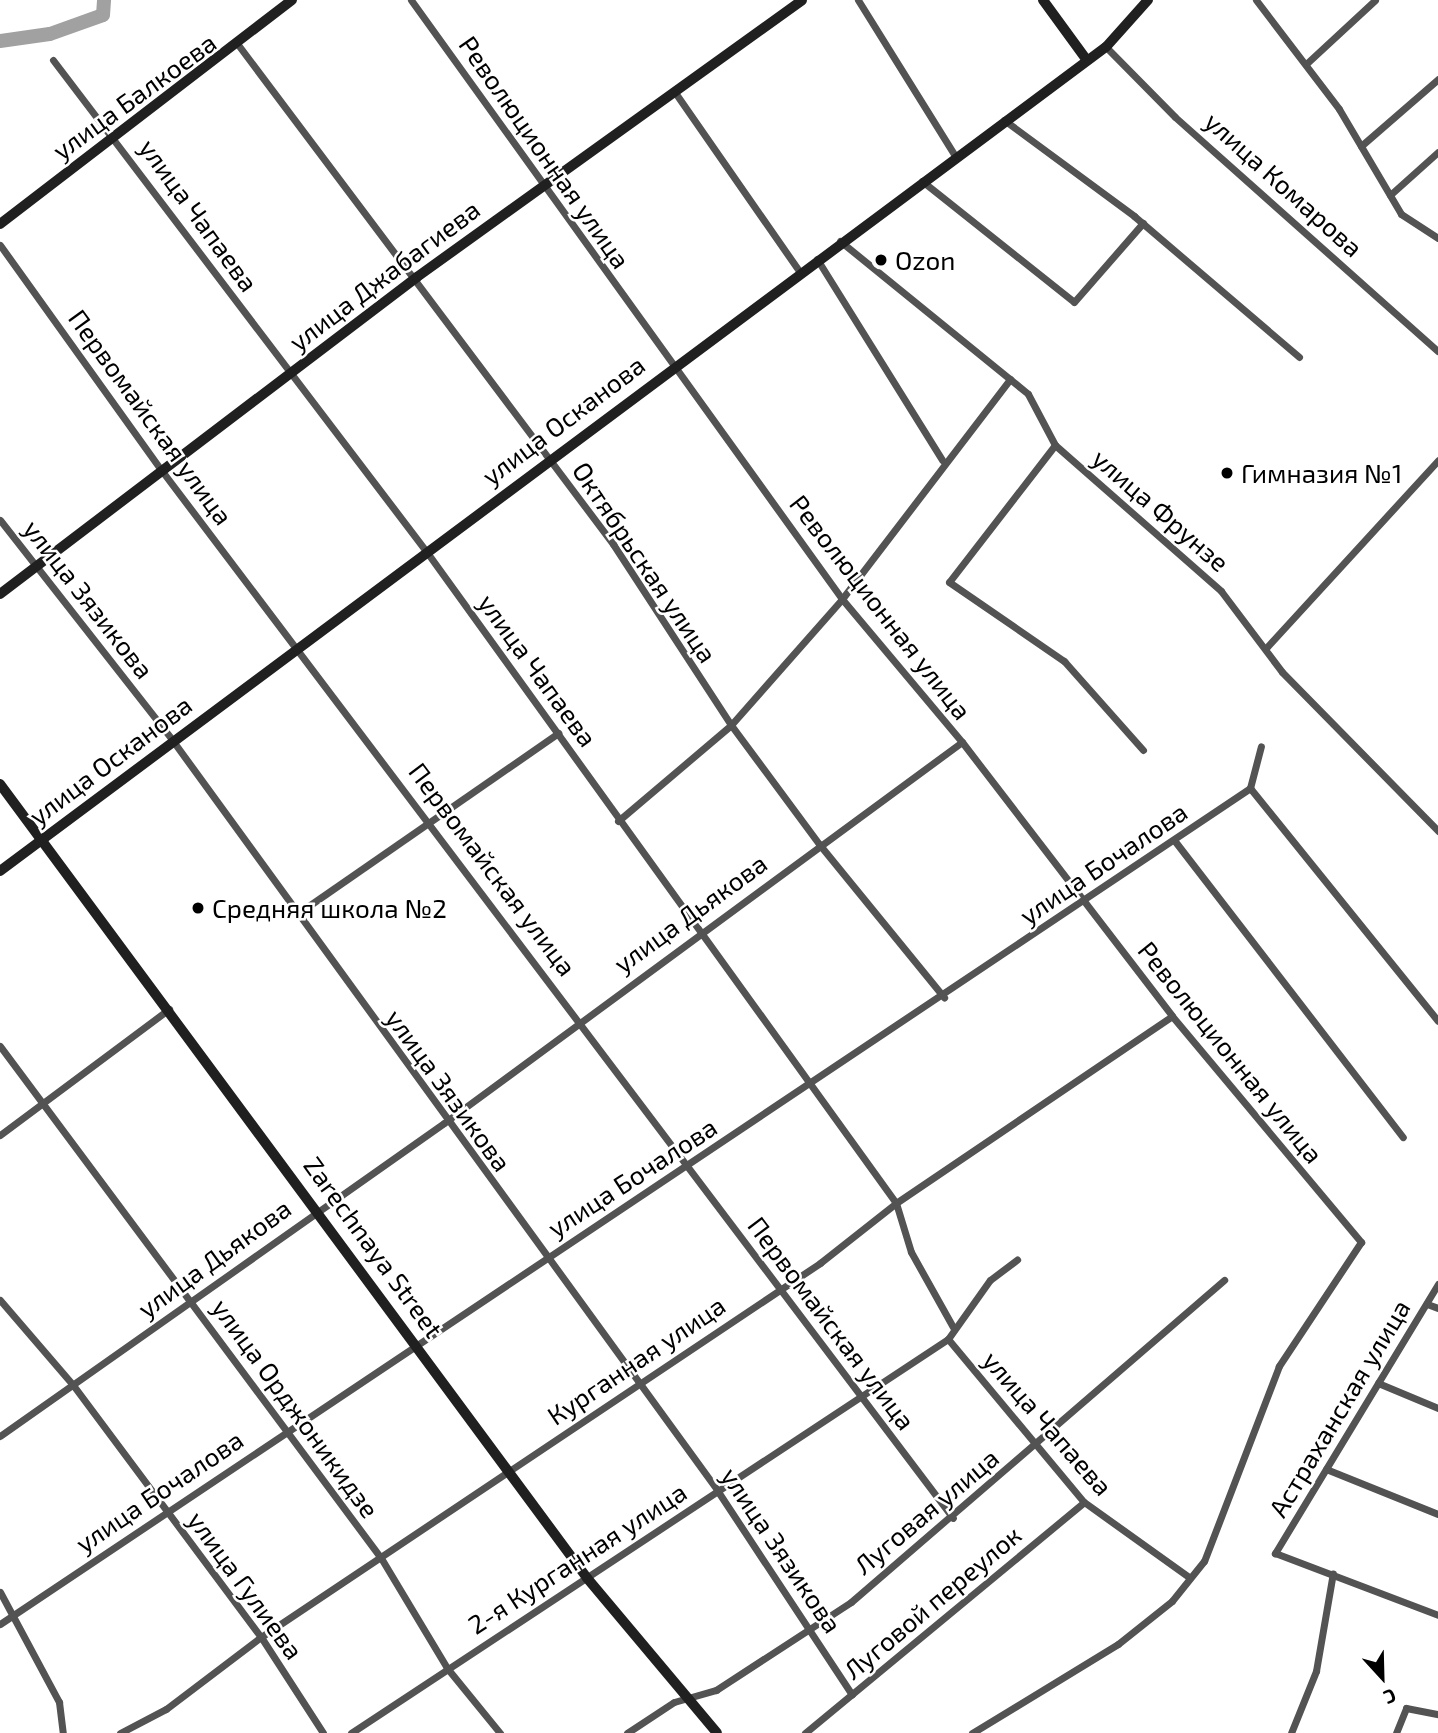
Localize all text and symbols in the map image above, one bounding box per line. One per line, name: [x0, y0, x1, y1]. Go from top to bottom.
street label: улица Балкоева: [46, 26, 222, 166]
street label: Революционная улица: [453, 30, 637, 274]
street label: улица Комарова: [1199, 105, 1369, 263]
street label: улица Чапаева: [133, 133, 265, 297]
street label: улица Джабагиева: [283, 193, 485, 357]
place label: Ozon: [895, 244, 955, 276]
marker: Ozon: [873, 252, 889, 268]
street label: Первомайская улица: [62, 303, 240, 531]
street label: улица Осканова: [476, 349, 650, 491]
street label: улица Фрунзе: [1086, 442, 1236, 578]
street label: Октябрьская улица: [566, 456, 724, 668]
place label: Гимназия №1: [1241, 457, 1402, 489]
marker: Гимназия №1: [1219, 465, 1235, 481]
street label: Революционная улица: [784, 489, 978, 725]
street label: улица Зязикова: [17, 514, 161, 684]
street label: улица Чапаева: [472, 588, 604, 752]
street label: улица Осканова: [23, 689, 197, 831]
street label: Первомайская улица: [403, 756, 583, 982]
street label: улица Бочалова: [1013, 795, 1193, 931]
street label: улица Дьякова: [607, 847, 773, 979]
place label: Средняя школа №2: [212, 892, 447, 924]
marker: Средняя школа №2: [190, 900, 206, 916]
street label: Революционная улица: [1132, 935, 1330, 1169]
street label: улица Зязикова: [380, 1003, 518, 1177]
street label: улица Бочалова: [542, 1111, 722, 1243]
street label: Zarechnaya Street: [298, 1150, 450, 1344]
street label: улица Дьякова: [131, 1192, 297, 1324]
street label: Первомайская улица: [742, 1210, 922, 1436]
street label: Курганная улица: [541, 1289, 731, 1431]
street label: улица Орджоникидзе: [206, 1292, 386, 1524]
street label: Астраханская улица: [1262, 1294, 1416, 1522]
street label: улица Чапаева: [977, 1344, 1119, 1502]
street label: улица Бочалова: [69, 1423, 249, 1559]
street label: Луговая улица: [848, 1442, 1004, 1580]
street label: улица Зязикова: [715, 1462, 849, 1638]
street label: 2-я Курганная улица: [462, 1476, 692, 1640]
street label: улица Гулиева: [182, 1505, 310, 1665]
street label: Луговой переулок: [837, 1519, 1027, 1685]
north arrow: [1347, 1642, 1417, 1712]
text: С: [1381, 1684, 1400, 1710]

